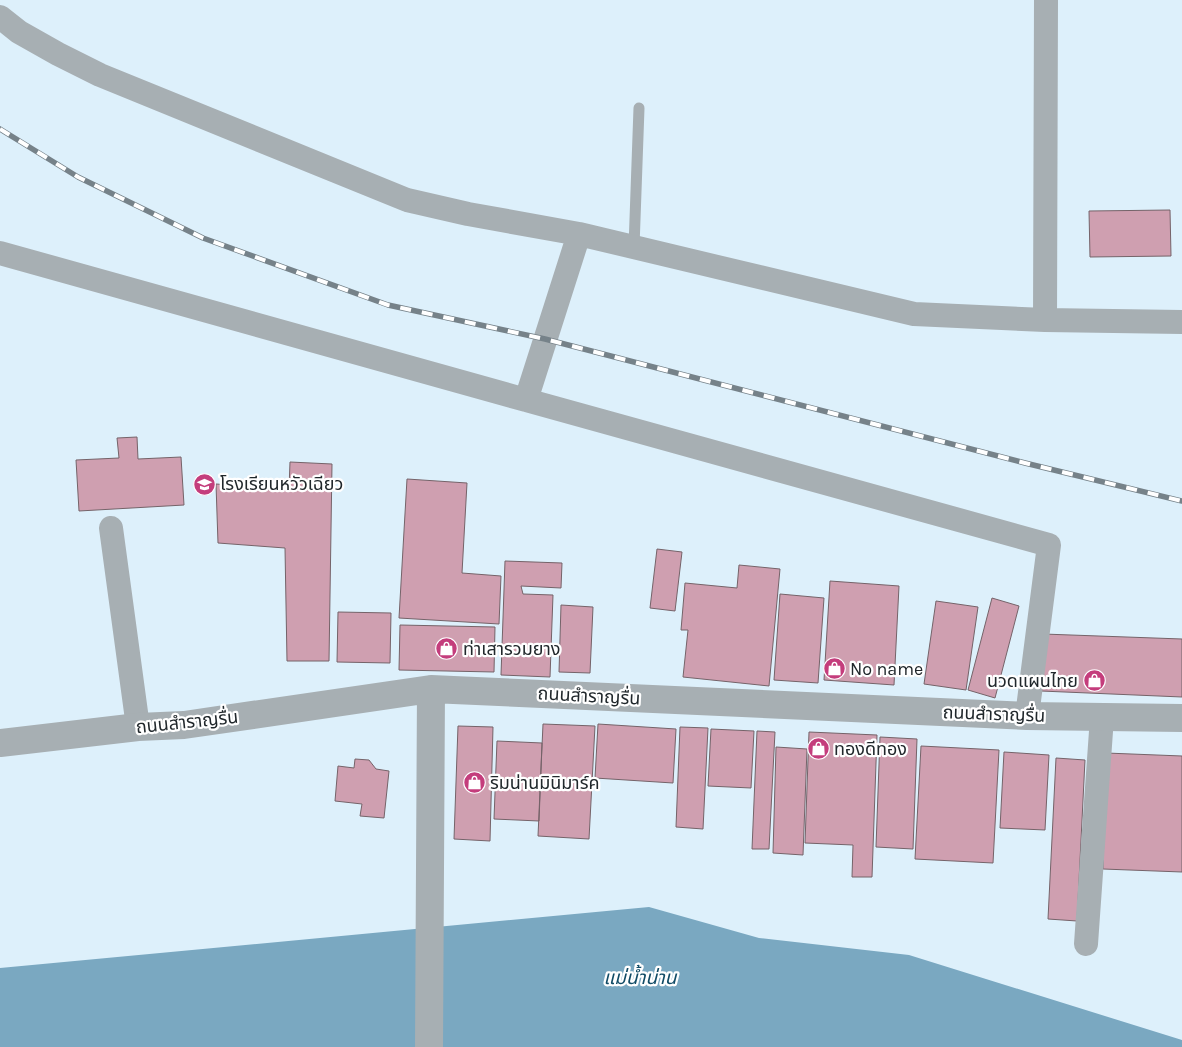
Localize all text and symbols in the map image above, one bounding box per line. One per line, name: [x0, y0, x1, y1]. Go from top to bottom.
school or university icon: โรงเรียนหวัวเฉียว: [192, 472, 216, 496]
place label: โรงเรียนหวัวเฉียว: [220, 473, 343, 495]
shop icon: ท่าเสารวมยาง: [435, 637, 459, 661]
place label: ท่าเสารวมยาง: [463, 638, 560, 660]
shop icon: No name: [822, 657, 846, 681]
place label: No name: [850, 658, 923, 680]
shop icon: นวดแผนไทย: [1082, 669, 1106, 693]
place label: นวดแผนไทย: [987, 670, 1078, 692]
street label: ถนนสำราญรื่น: [537, 680, 641, 710]
street label: ถนนสำราญรื่น: [942, 699, 1046, 727]
street label: ถนนสำราญรื่น: [135, 704, 239, 738]
shop icon: ทองดีทอง: [806, 737, 830, 761]
place label: ทองดีทอง: [834, 738, 907, 760]
shop icon: ริมน่านมินิมาร์ค: [462, 771, 486, 795]
place label: ริมน่านมินิมาร์ค: [490, 772, 600, 794]
water label: แม่น้ำน่าน: [604, 964, 678, 989]

